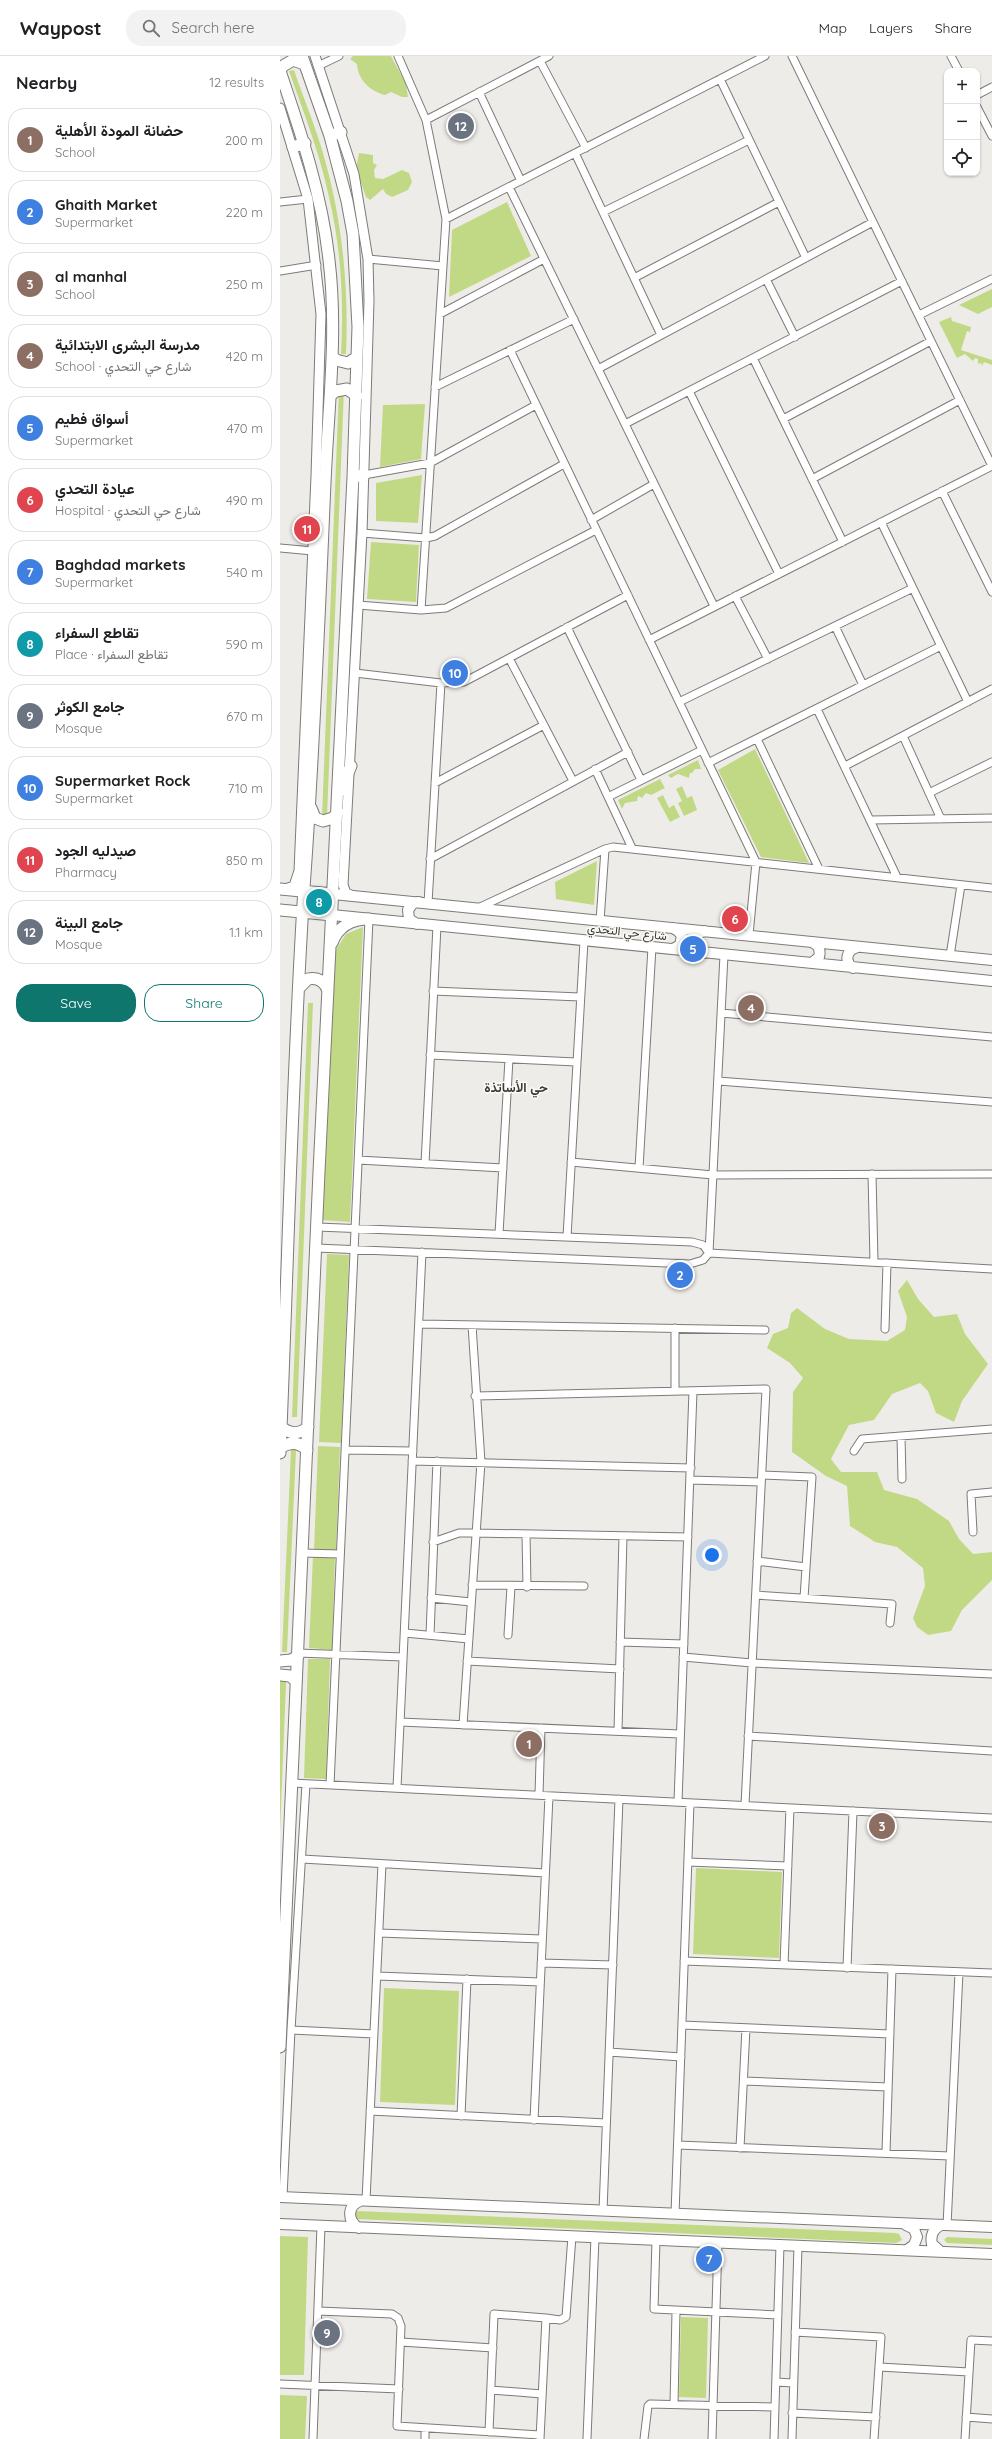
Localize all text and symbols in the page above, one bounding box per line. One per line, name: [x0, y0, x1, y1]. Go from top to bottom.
search box: [126, 10, 406, 46]
text: Waypost: [20, 16, 102, 40]
icon: search: [140, 17, 162, 39]
text: Search here: [172, 18, 254, 37]
text: Map: [818, 19, 847, 37]
text: Layers: [869, 19, 913, 37]
text: Share: [935, 19, 972, 37]
map controls: [944, 68, 980, 176]
button: +: [944, 68, 980, 104]
text: Nearby: [16, 72, 77, 93]
text: 12 results: [209, 74, 264, 90]
button: −: [944, 104, 980, 140]
pin: 12: [448, 111, 474, 141]
text: حضانة المودة الأهلية: [55, 121, 183, 140]
text: 1: [27, 132, 33, 148]
text: 200 m: [225, 132, 263, 148]
button: locate: [944, 140, 980, 176]
text: School: [55, 144, 95, 160]
text: Ghaith Market: [55, 195, 158, 214]
text: 2: [26, 204, 34, 220]
text: 220 m: [225, 204, 263, 220]
text: Supermarket: [55, 214, 133, 230]
text: al manhal: [55, 267, 127, 286]
text: 3: [27, 276, 33, 292]
text: 250 m: [226, 276, 263, 292]
text: School: [55, 286, 95, 302]
text: مدرسة البشرى الابتدائية: [55, 335, 200, 354]
text: 4: [26, 348, 34, 364]
text: 420 m: [226, 348, 263, 364]
text: School · شارع حي التحدي: [55, 358, 192, 374]
text: أسواق فطيم: [55, 409, 129, 428]
text: 5: [26, 420, 34, 436]
text: 470 m: [227, 420, 263, 436]
text: Supermarket: [55, 432, 133, 448]
text: عيادة التحدي: [55, 479, 134, 498]
text: 6: [26, 492, 34, 508]
text: 490 m: [226, 492, 263, 508]
text: Hospital · شارع حي التحدي: [55, 502, 201, 518]
pin: 11: [294, 514, 320, 544]
text: Baghdad markets: [55, 555, 186, 574]
text: 7: [26, 564, 34, 580]
text: 540 m: [226, 564, 263, 580]
text: Supermarket: [55, 574, 133, 590]
text: تقاطع السفراء: [55, 623, 139, 642]
text: 8: [26, 636, 34, 652]
text: 590 m: [226, 636, 263, 652]
text: Place · تقاطع السفراء: [55, 646, 168, 662]
pin: 10: [442, 658, 468, 688]
text: جامع الكوثر: [55, 697, 124, 716]
text: 9: [26, 708, 34, 724]
text: 670 m: [226, 708, 263, 724]
text: Mosque: [55, 720, 102, 736]
text: Supermarket Rock: [55, 771, 191, 790]
text: 10: [23, 780, 37, 796]
text: 710 m: [228, 780, 263, 796]
text: Supermarket: [55, 790, 133, 806]
text: صيدليه الجود: [55, 841, 136, 860]
text: 11: [25, 852, 35, 868]
text: 850 m: [226, 852, 263, 868]
text: Pharmacy: [55, 864, 117, 880]
pin: 8: [306, 887, 332, 917]
pin: 6: [722, 904, 748, 934]
text: جامع البينة: [55, 913, 123, 932]
street label: شارع حي التحدي: [586, 920, 668, 946]
text: 12: [24, 924, 36, 940]
text: 1.1 km: [229, 924, 263, 940]
pin: 5: [680, 934, 706, 964]
text: Mosque: [55, 936, 102, 952]
button: Save: [16, 984, 136, 1022]
button: Share: [144, 984, 264, 1022]
pin: 4: [738, 993, 764, 1023]
district label: حي الأساتذة: [484, 1079, 548, 1098]
pin: 2: [667, 1260, 693, 1290]
your location: [702, 1545, 722, 1565]
pin: 1: [516, 1729, 542, 1759]
pin: 3: [869, 1811, 895, 1841]
pin: 7: [696, 2244, 722, 2274]
pin: 9: [314, 2318, 340, 2348]

